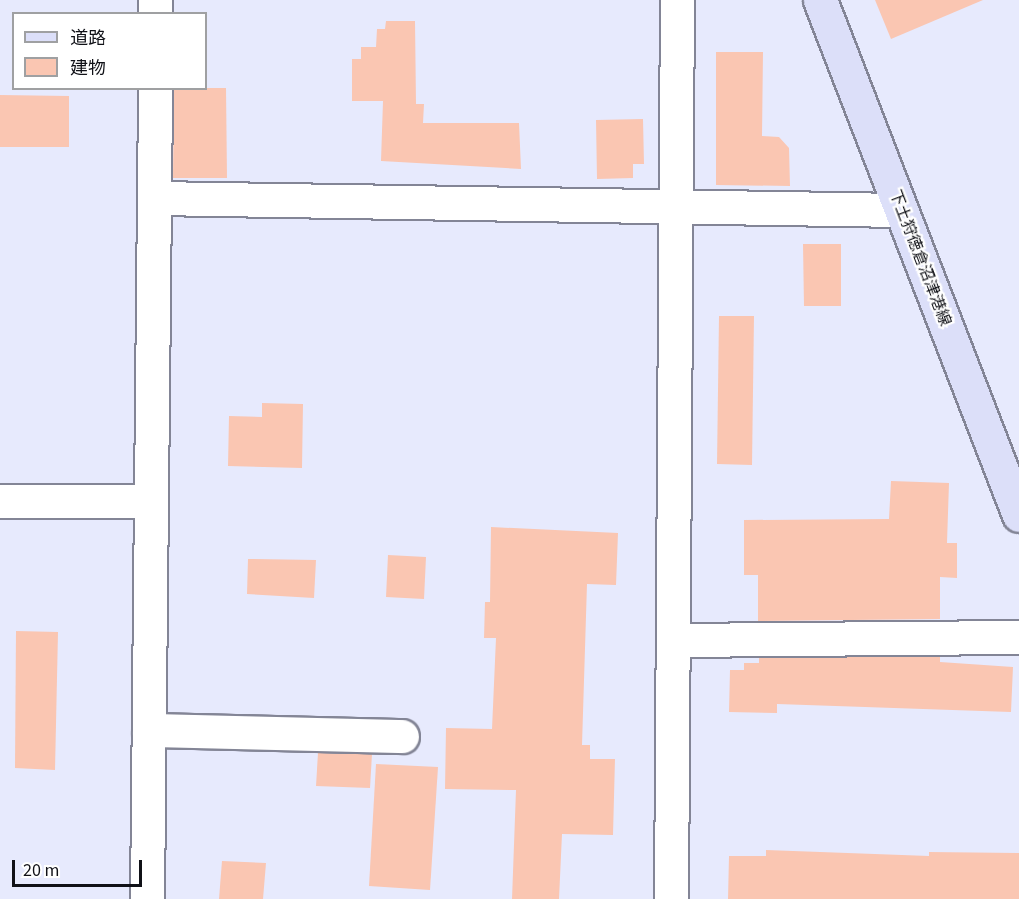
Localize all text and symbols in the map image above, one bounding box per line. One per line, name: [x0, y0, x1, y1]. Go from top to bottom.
legend: [12, 12, 207, 90]
text: 道路: [70, 26, 106, 51]
text: 建物: [70, 56, 106, 81]
street label: 下土狩徳倉沼津港線: [885, 187, 955, 329]
scale bar: [15, 848, 146, 886]
text: 20 m: [23, 858, 59, 883]

